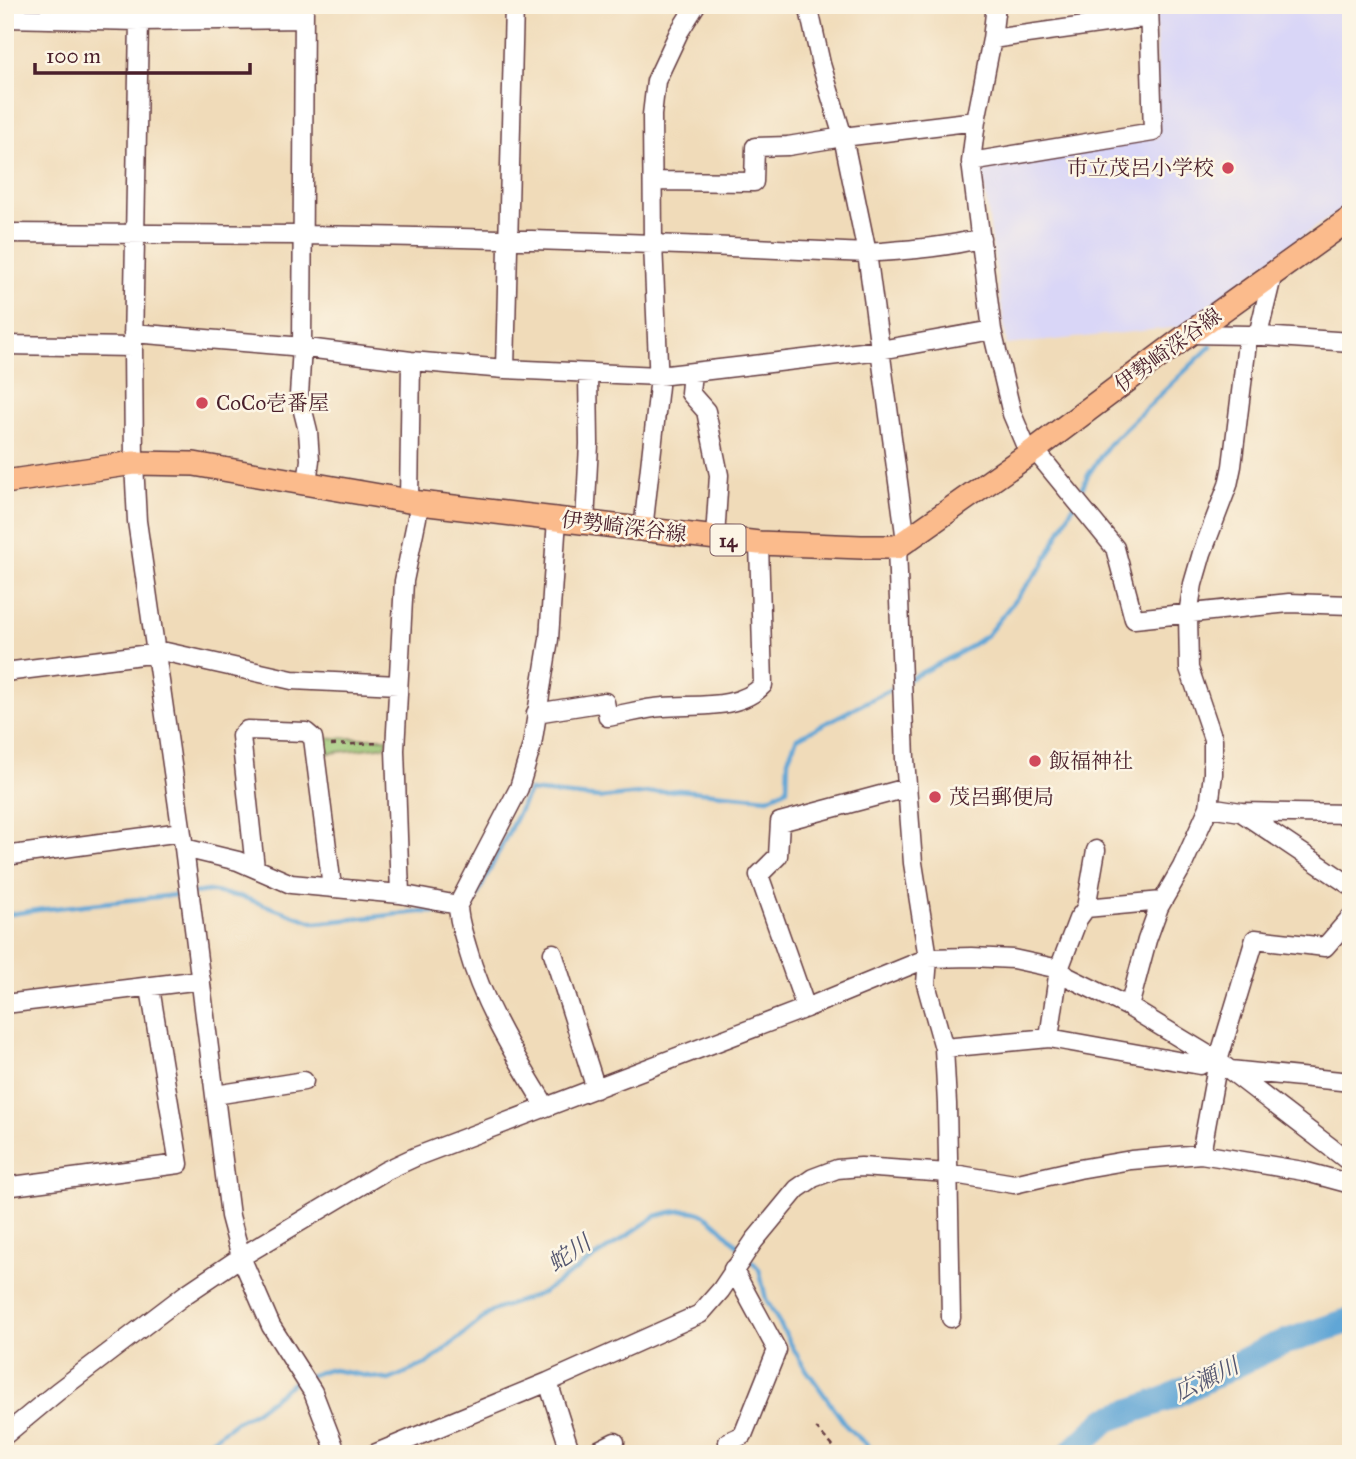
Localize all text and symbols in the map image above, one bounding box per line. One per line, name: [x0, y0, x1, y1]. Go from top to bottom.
scale bar: [35, 32, 250, 76]
text: 100 m: [46, 43, 101, 69]
place label: 市立茂呂小学校: [1067, 155, 1214, 181]
marker: 市立茂呂小学校: [1220, 160, 1236, 176]
street label: 伊勢崎深谷線: [1109, 302, 1227, 398]
place label: CoCo壱番屋: [216, 390, 329, 416]
marker: CoCo壱番屋: [194, 395, 210, 411]
street label: 伊勢崎深谷線: [560, 506, 688, 548]
road number: 14: [710, 524, 746, 555]
place label: 飯福神社: [1049, 748, 1133, 774]
marker: 飯福神社: [1027, 753, 1043, 769]
place label: 茂呂郵便局: [949, 784, 1054, 810]
marker: 茂呂郵便局: [927, 789, 943, 805]
water label: 蛇川: [542, 1227, 598, 1277]
water label: 広瀬川: [1169, 1350, 1246, 1407]

